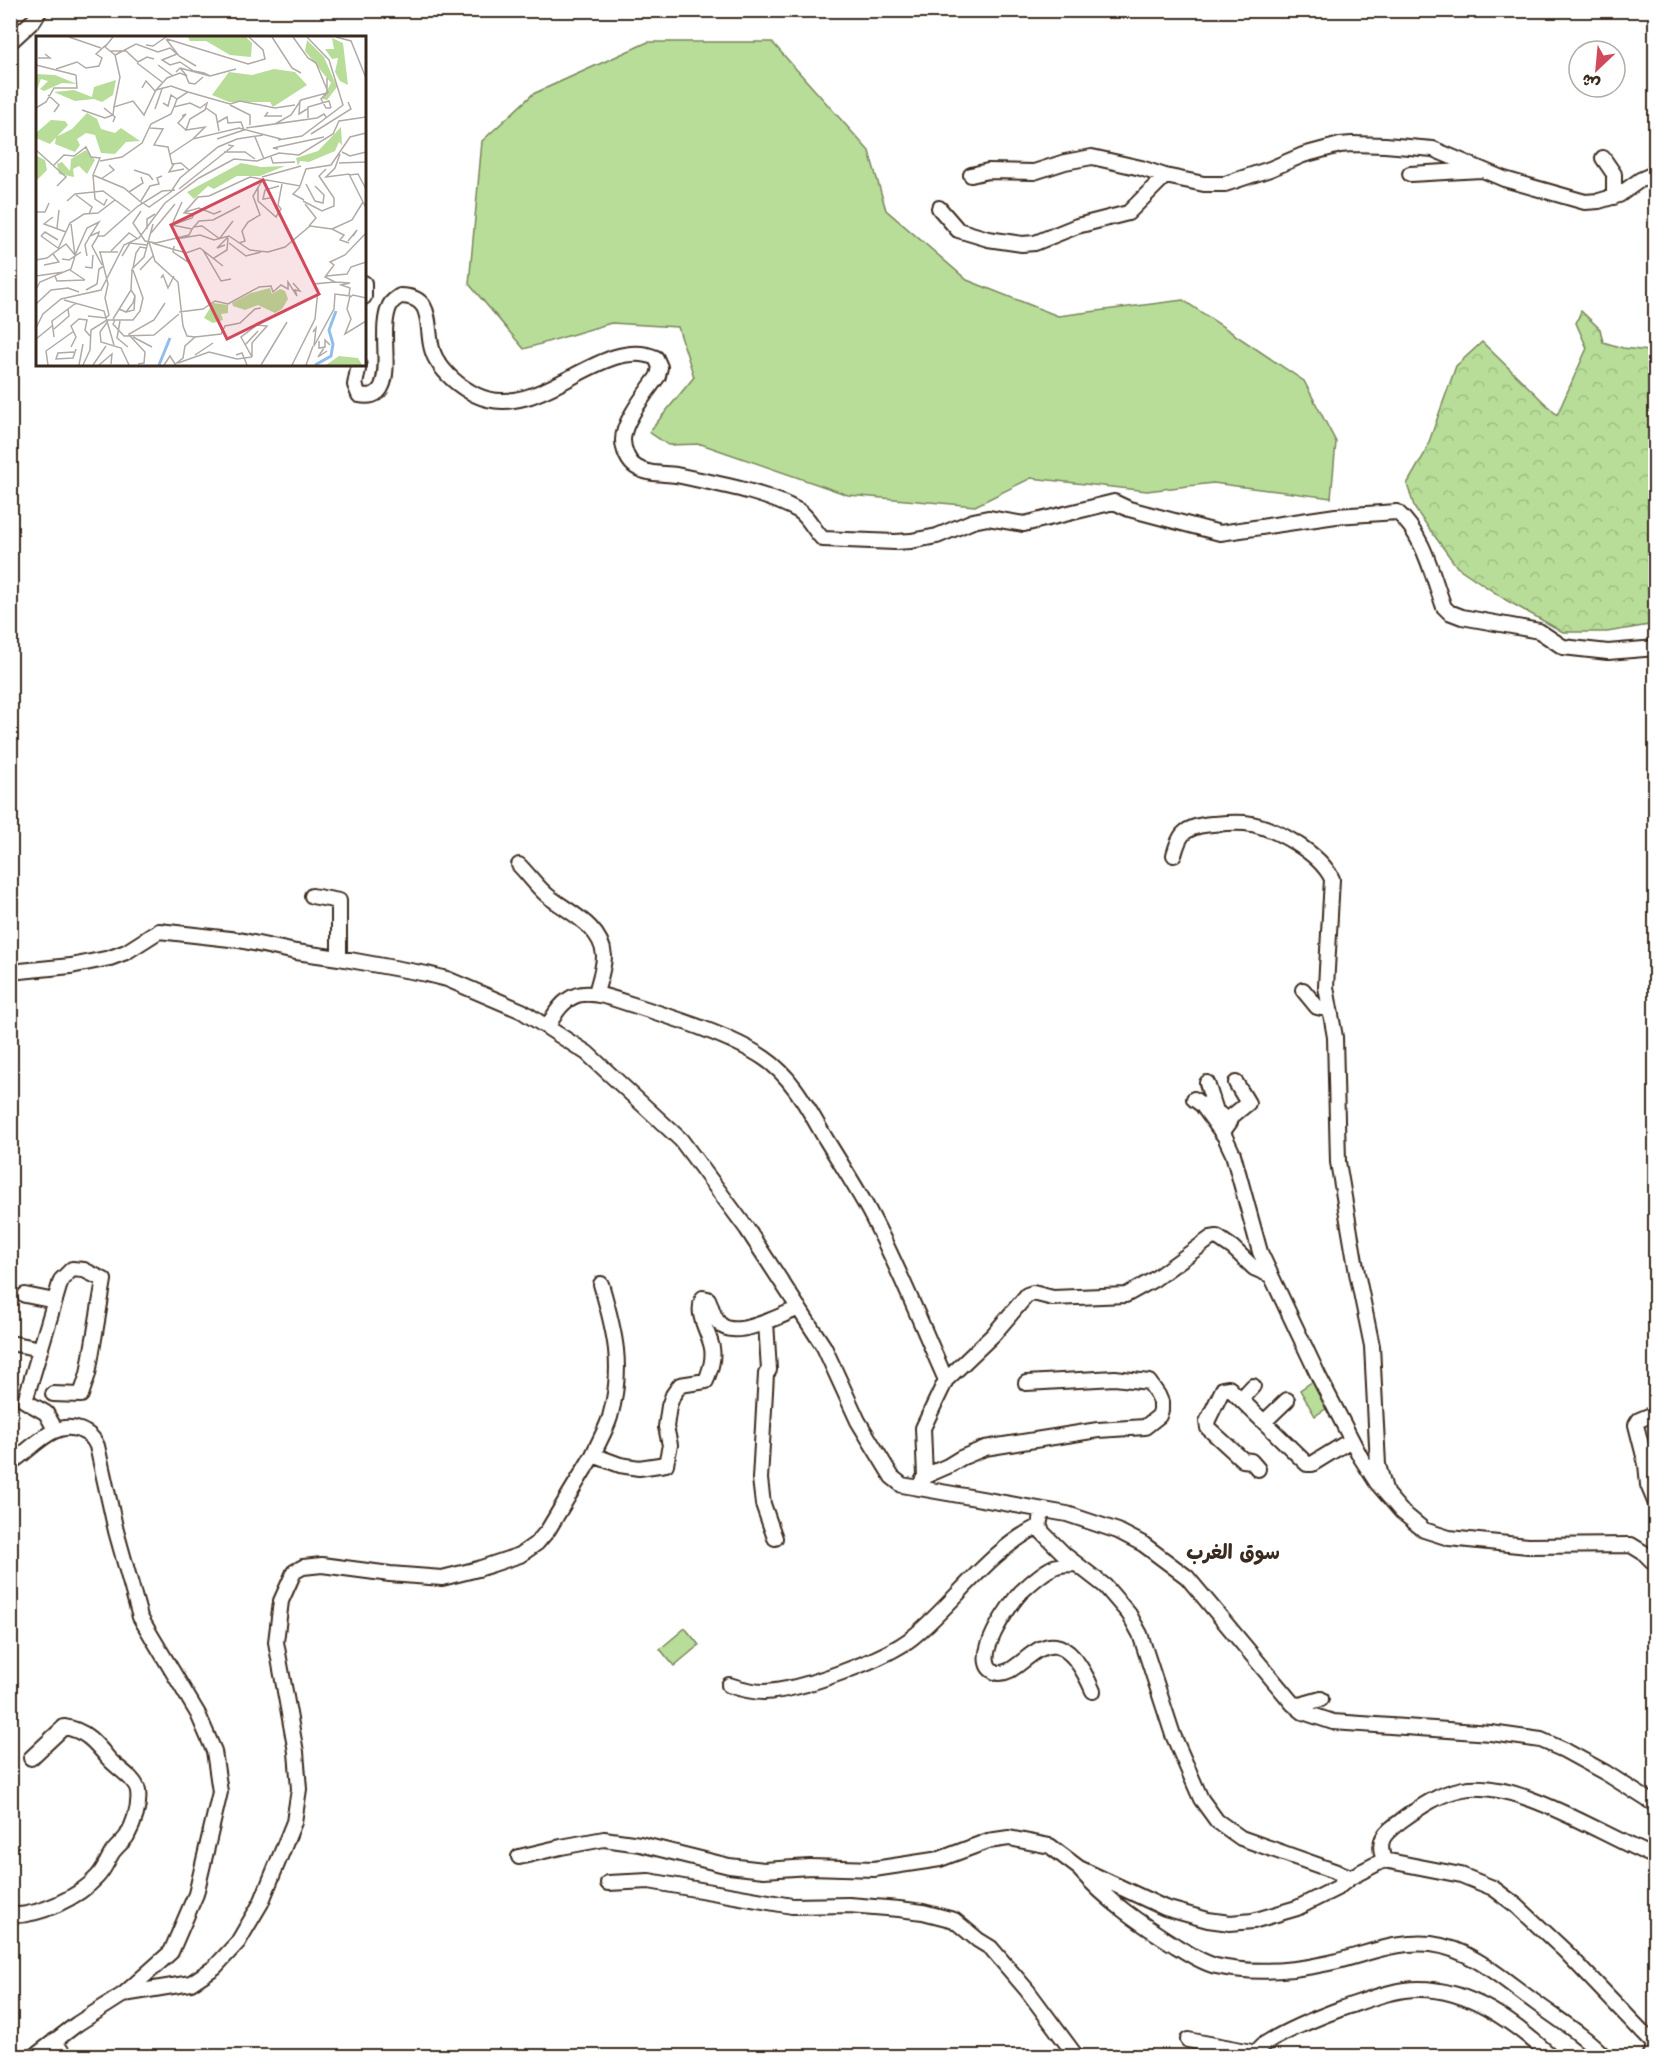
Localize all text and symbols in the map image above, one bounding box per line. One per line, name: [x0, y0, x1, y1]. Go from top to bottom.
inset map: [36, 36, 366, 366]
north arrow: [1567, 39, 1627, 99]
text: ش: [1578, 69, 1603, 95]
district label: سوق الغرب: [1186, 1539, 1280, 1565]

